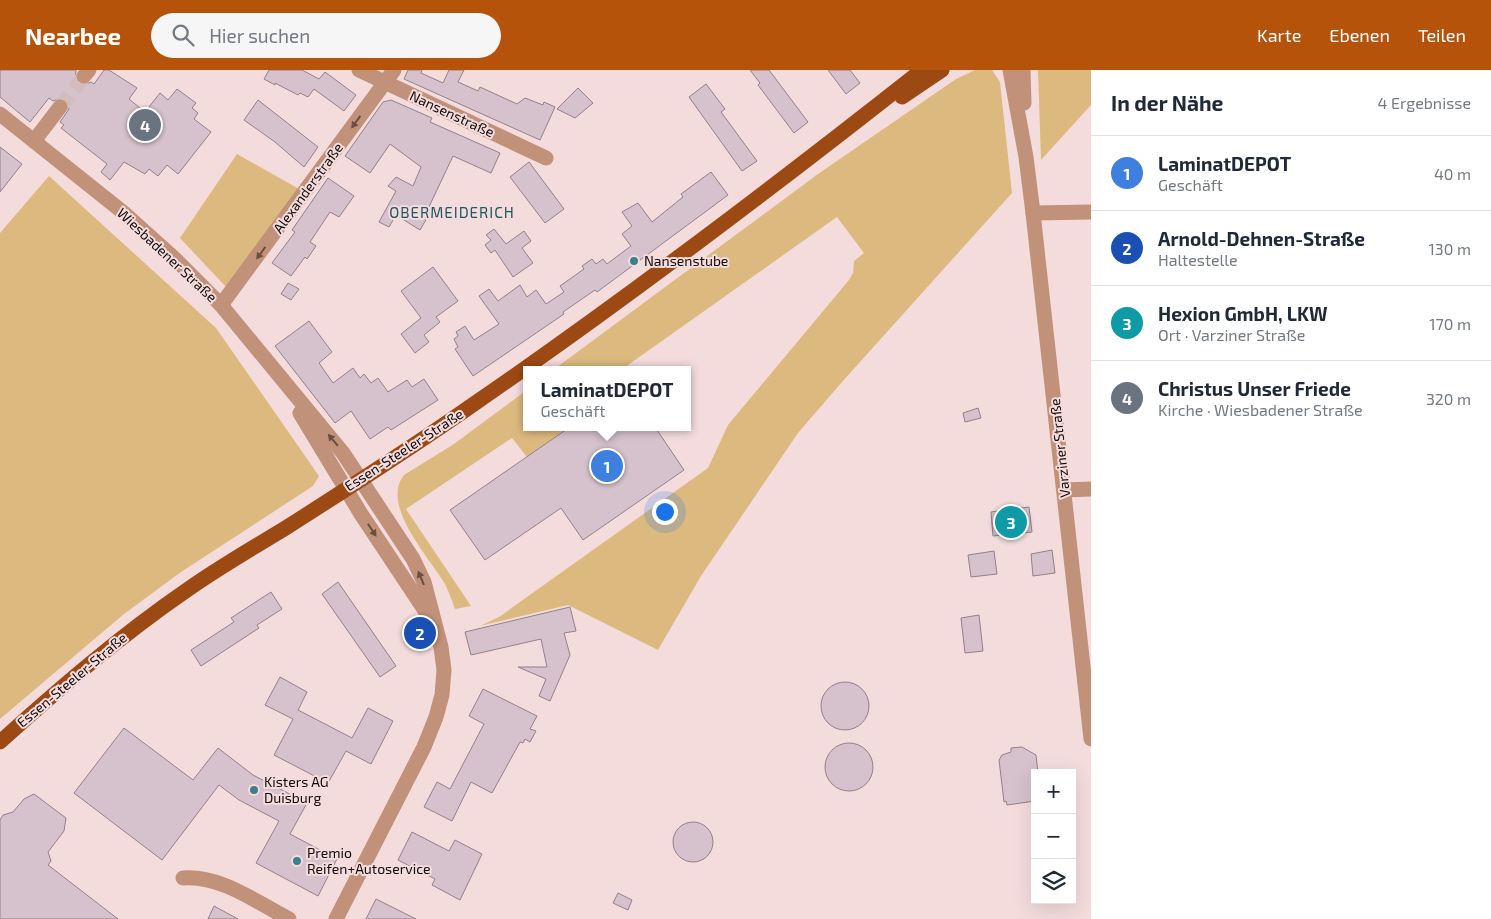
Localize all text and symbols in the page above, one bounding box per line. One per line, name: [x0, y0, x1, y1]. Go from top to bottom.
search box: [151, 13, 501, 58]
text: Nearbee: [25, 21, 121, 50]
icon: search: [169, 21, 197, 49]
text: Hier suchen: [209, 24, 310, 47]
text: Karte: [1257, 24, 1301, 46]
text: Ebenen: [1329, 24, 1390, 46]
text: Teilen: [1418, 24, 1466, 46]
street label: Nansenstraße: [407, 87, 497, 141]
text: In der Nähe: [1111, 90, 1223, 115]
text: 4 Ergebnisse: [1378, 93, 1471, 112]
pin: 4: [129, 106, 161, 144]
one-way arrow: [351, 115, 362, 128]
street label: Alexanderstraße: [269, 139, 346, 236]
text: LaminatDEPOT: [1158, 152, 1291, 175]
text: 1: [1124, 164, 1130, 183]
text: 40 m: [1434, 164, 1471, 183]
text: Geschäft: [1158, 175, 1223, 194]
district label: OBERMEIDERICH: [389, 203, 515, 221]
street label: Wiesbadener Straße: [114, 204, 221, 305]
text: Arnold-Dehnen-Straße: [1158, 227, 1365, 250]
text: 2: [1122, 239, 1132, 258]
text: 130 m: [1429, 239, 1471, 258]
one-way arrow: [255, 246, 266, 259]
text: Haltestelle: [1158, 250, 1238, 269]
place label: Nansenstube: [644, 252, 728, 269]
marker: Nansenstube: [628, 255, 640, 267]
text: Hexion GmbH, LKW: [1158, 302, 1328, 325]
text: 3: [1122, 314, 1132, 333]
text: 170 m: [1429, 314, 1471, 333]
text: Ort · Varziner Straße: [1158, 325, 1305, 344]
popup: [523, 366, 691, 431]
text: Christus Unser Friede: [1158, 377, 1351, 400]
text: LaminatDEPOT: [540, 378, 674, 401]
text: 4: [1122, 389, 1132, 408]
text: 320 m: [1426, 389, 1471, 408]
street label: Varziner Straße: [1046, 398, 1073, 498]
text: Kirche · Wiesbadener Straße: [1158, 400, 1363, 419]
text: Geschäft: [540, 401, 605, 420]
street label: Essen-Steeler-Straße: [341, 405, 466, 494]
one-way arrow: [327, 433, 338, 446]
pin: 1: [591, 447, 623, 485]
your location: [652, 499, 678, 525]
pin: 3: [995, 503, 1027, 541]
one-way arrow: [367, 524, 377, 537]
one-way arrow: [417, 571, 425, 585]
pin: 2: [404, 614, 436, 652]
street label: Essen-Steeler-Straße: [13, 629, 130, 731]
map controls: [1031, 769, 1076, 904]
button: +: [1031, 769, 1076, 814]
place label: Kisters AG Duisburg: [264, 773, 329, 806]
marker: Kisters AG Duisburg: [248, 784, 260, 796]
button: −: [1031, 814, 1076, 859]
place label: Premio Reifen+Autoservice: [307, 844, 431, 877]
marker: Premio Reifen+Autoservice: [291, 855, 303, 867]
button: layers: [1031, 859, 1076, 904]

